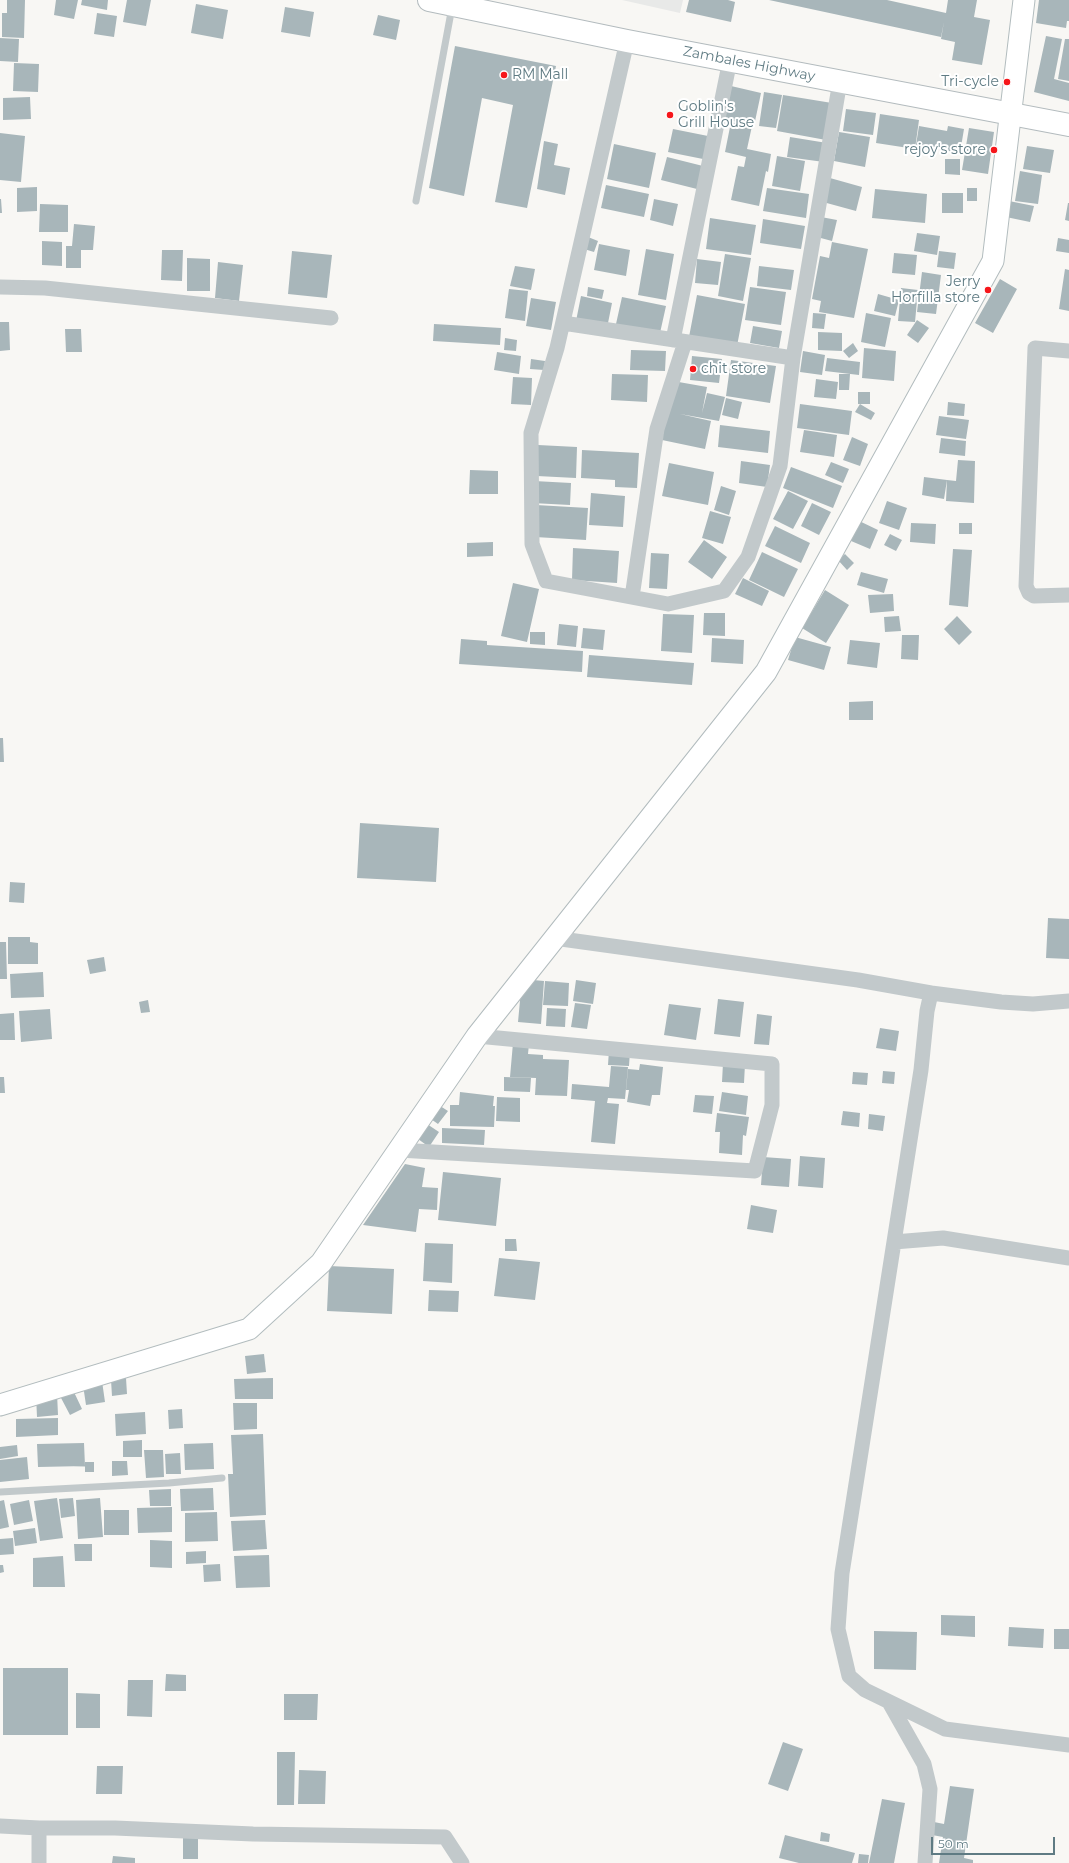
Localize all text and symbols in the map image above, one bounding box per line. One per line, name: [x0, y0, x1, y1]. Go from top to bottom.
street label: Zambales Highway: [681, 43, 817, 85]
place label: RM Mall: [512, 67, 568, 83]
marker: RM Mall: [499, 70, 509, 80]
place label: Tri-cycle: [941, 74, 999, 90]
marker: Tri-cycle: [1002, 77, 1012, 87]
place label: Goblin's Grill House: [678, 99, 754, 132]
marker: Goblin's Grill House: [665, 110, 675, 120]
place label: rejoy's store: [904, 142, 986, 158]
marker: rejoy's store: [989, 145, 999, 155]
place label: Jerry Horfilla store: [891, 274, 980, 306]
marker: Jerry Horfilla store: [983, 285, 993, 295]
place label: chit store: [701, 361, 766, 377]
marker: chit store: [688, 364, 698, 374]
scale bar: [933, 1829, 1057, 1855]
text: 50 m: [938, 1836, 969, 1851]

